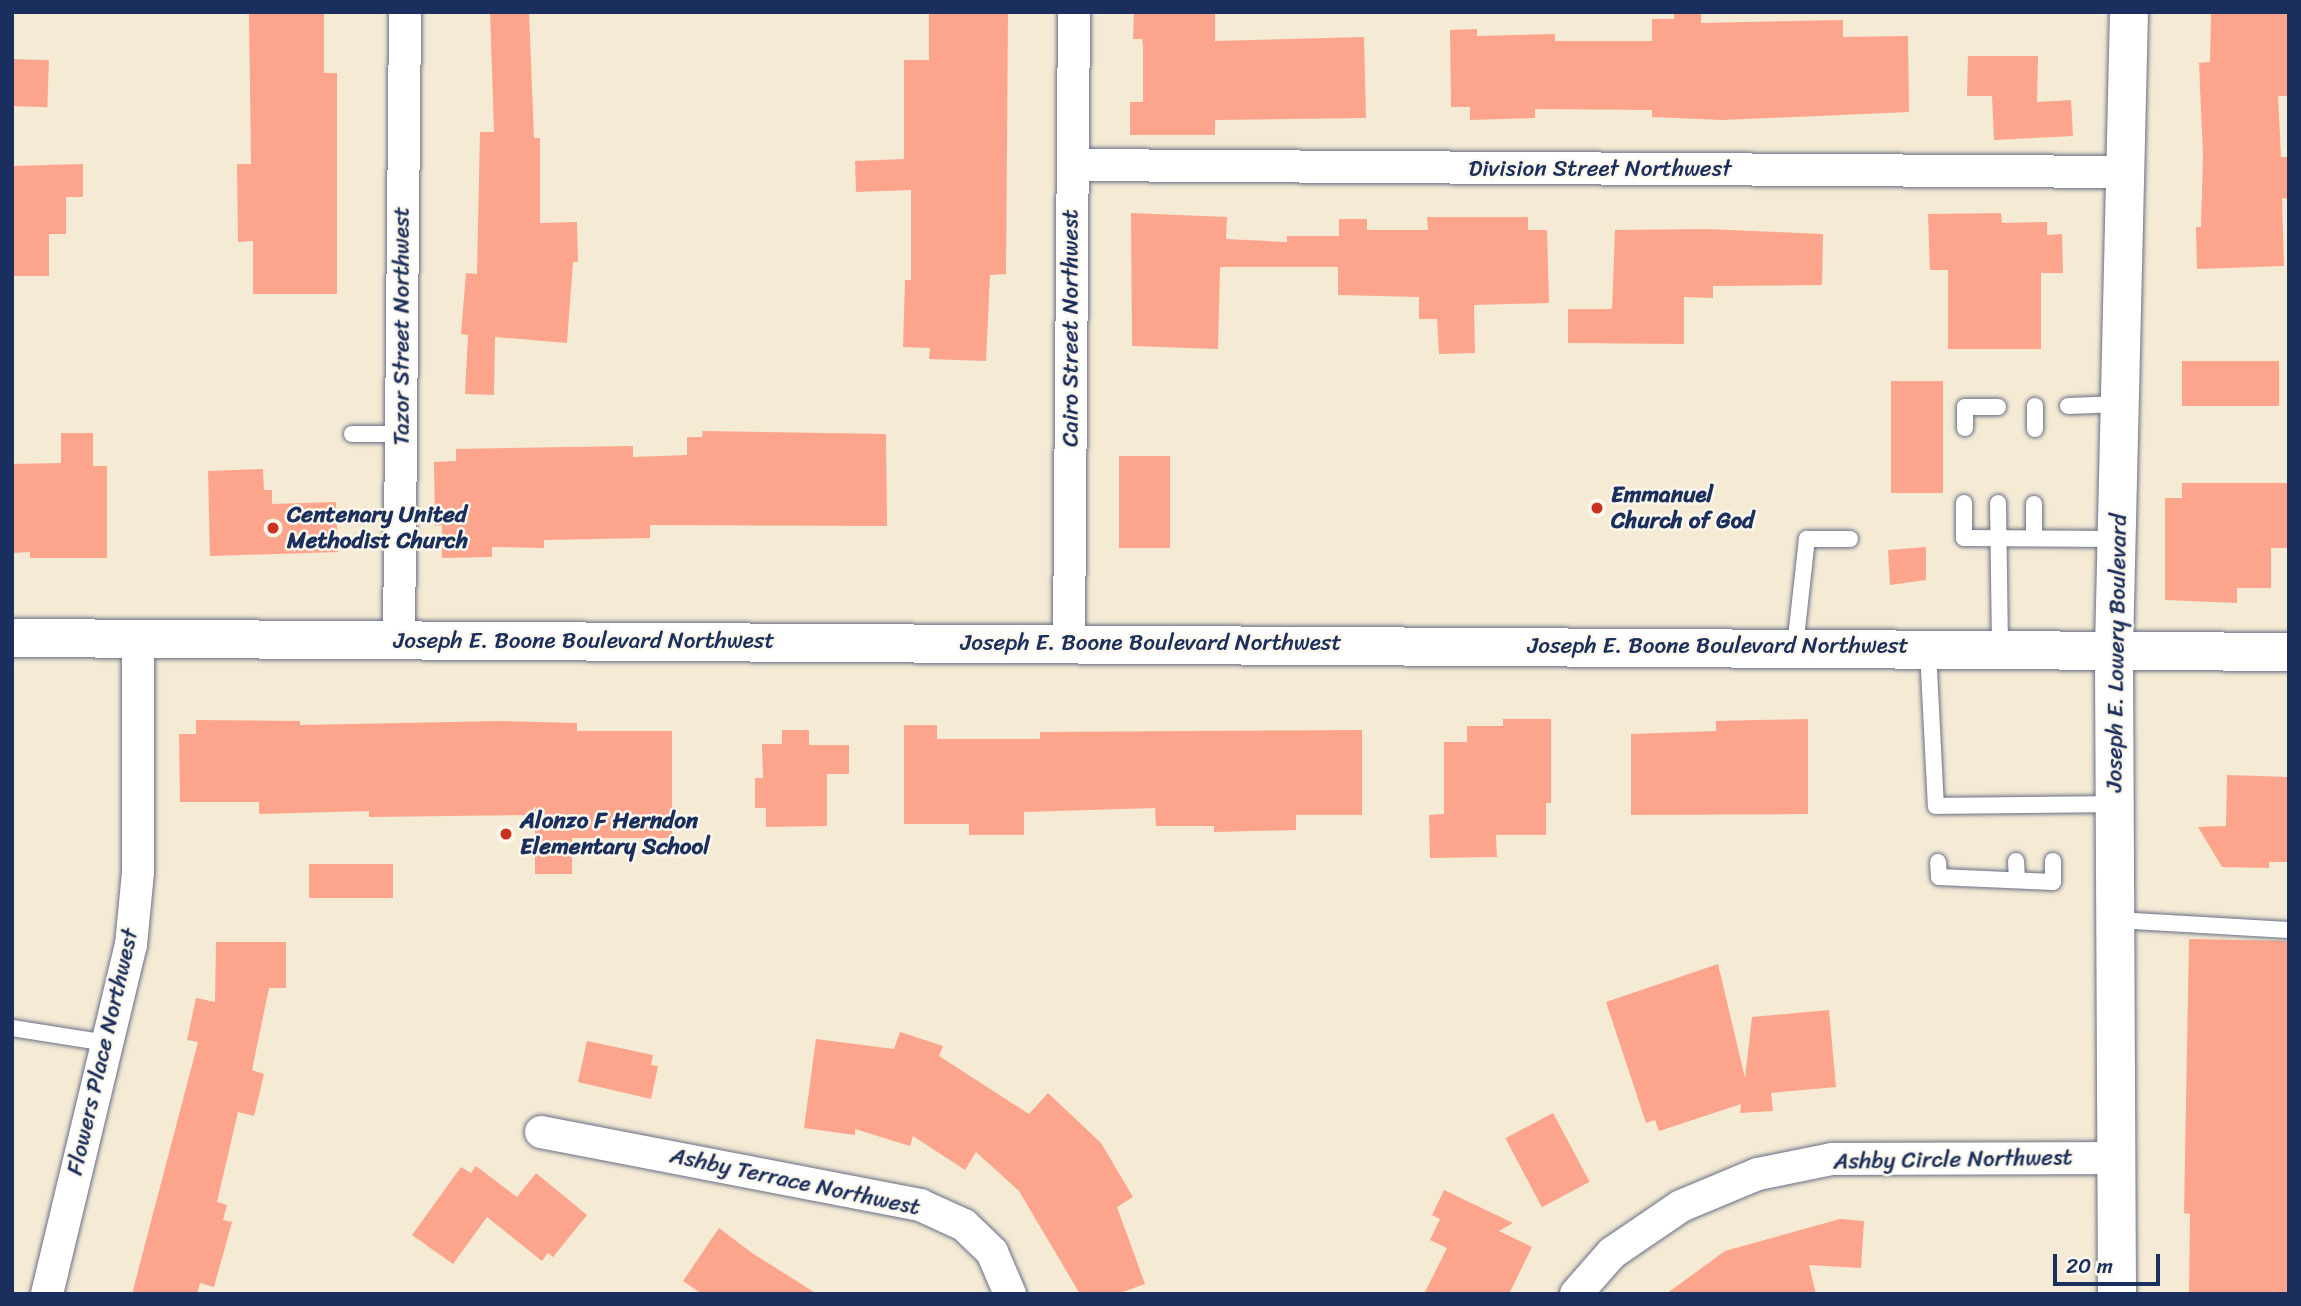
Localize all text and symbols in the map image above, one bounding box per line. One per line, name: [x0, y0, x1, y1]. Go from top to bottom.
street label: Division Street Northwest: [1468, 155, 1732, 183]
street label: Tazor Street Northwest: [388, 206, 416, 446]
street label: Cairo Street Northwest: [1057, 209, 1085, 447]
place label: Emmanuel Church of God: [1611, 481, 1755, 535]
marker: Emmanuel Church of God: [1589, 500, 1605, 516]
place label: Centenary United Methodist Church: [287, 501, 468, 555]
street label: Joseph E. Lowery Boulevard: [2101, 514, 2133, 792]
marker: Centenary United Methodist Church: [265, 520, 281, 536]
street label: Joseph E. Boone Boulevard Northwest: [394, 627, 774, 655]
street label: Joseph E. Boone Boulevard Northwest: [961, 629, 1341, 657]
street label: Joseph E. Boone Boulevard Northwest: [1528, 632, 1908, 660]
place label: Alonzo F Herndon Elementary School: [520, 807, 710, 861]
marker: Alonzo F Herndon Elementary School: [498, 826, 514, 842]
street label: Flowers Place Northwest: [61, 926, 145, 1178]
street label: Ashby Terrace Northwest: [667, 1142, 923, 1222]
street label: Ashby Circle Northwest: [1832, 1144, 2074, 1176]
scale bar: [2056, 1240, 2163, 1284]
text: 20 m: [2066, 1247, 2113, 1285]

